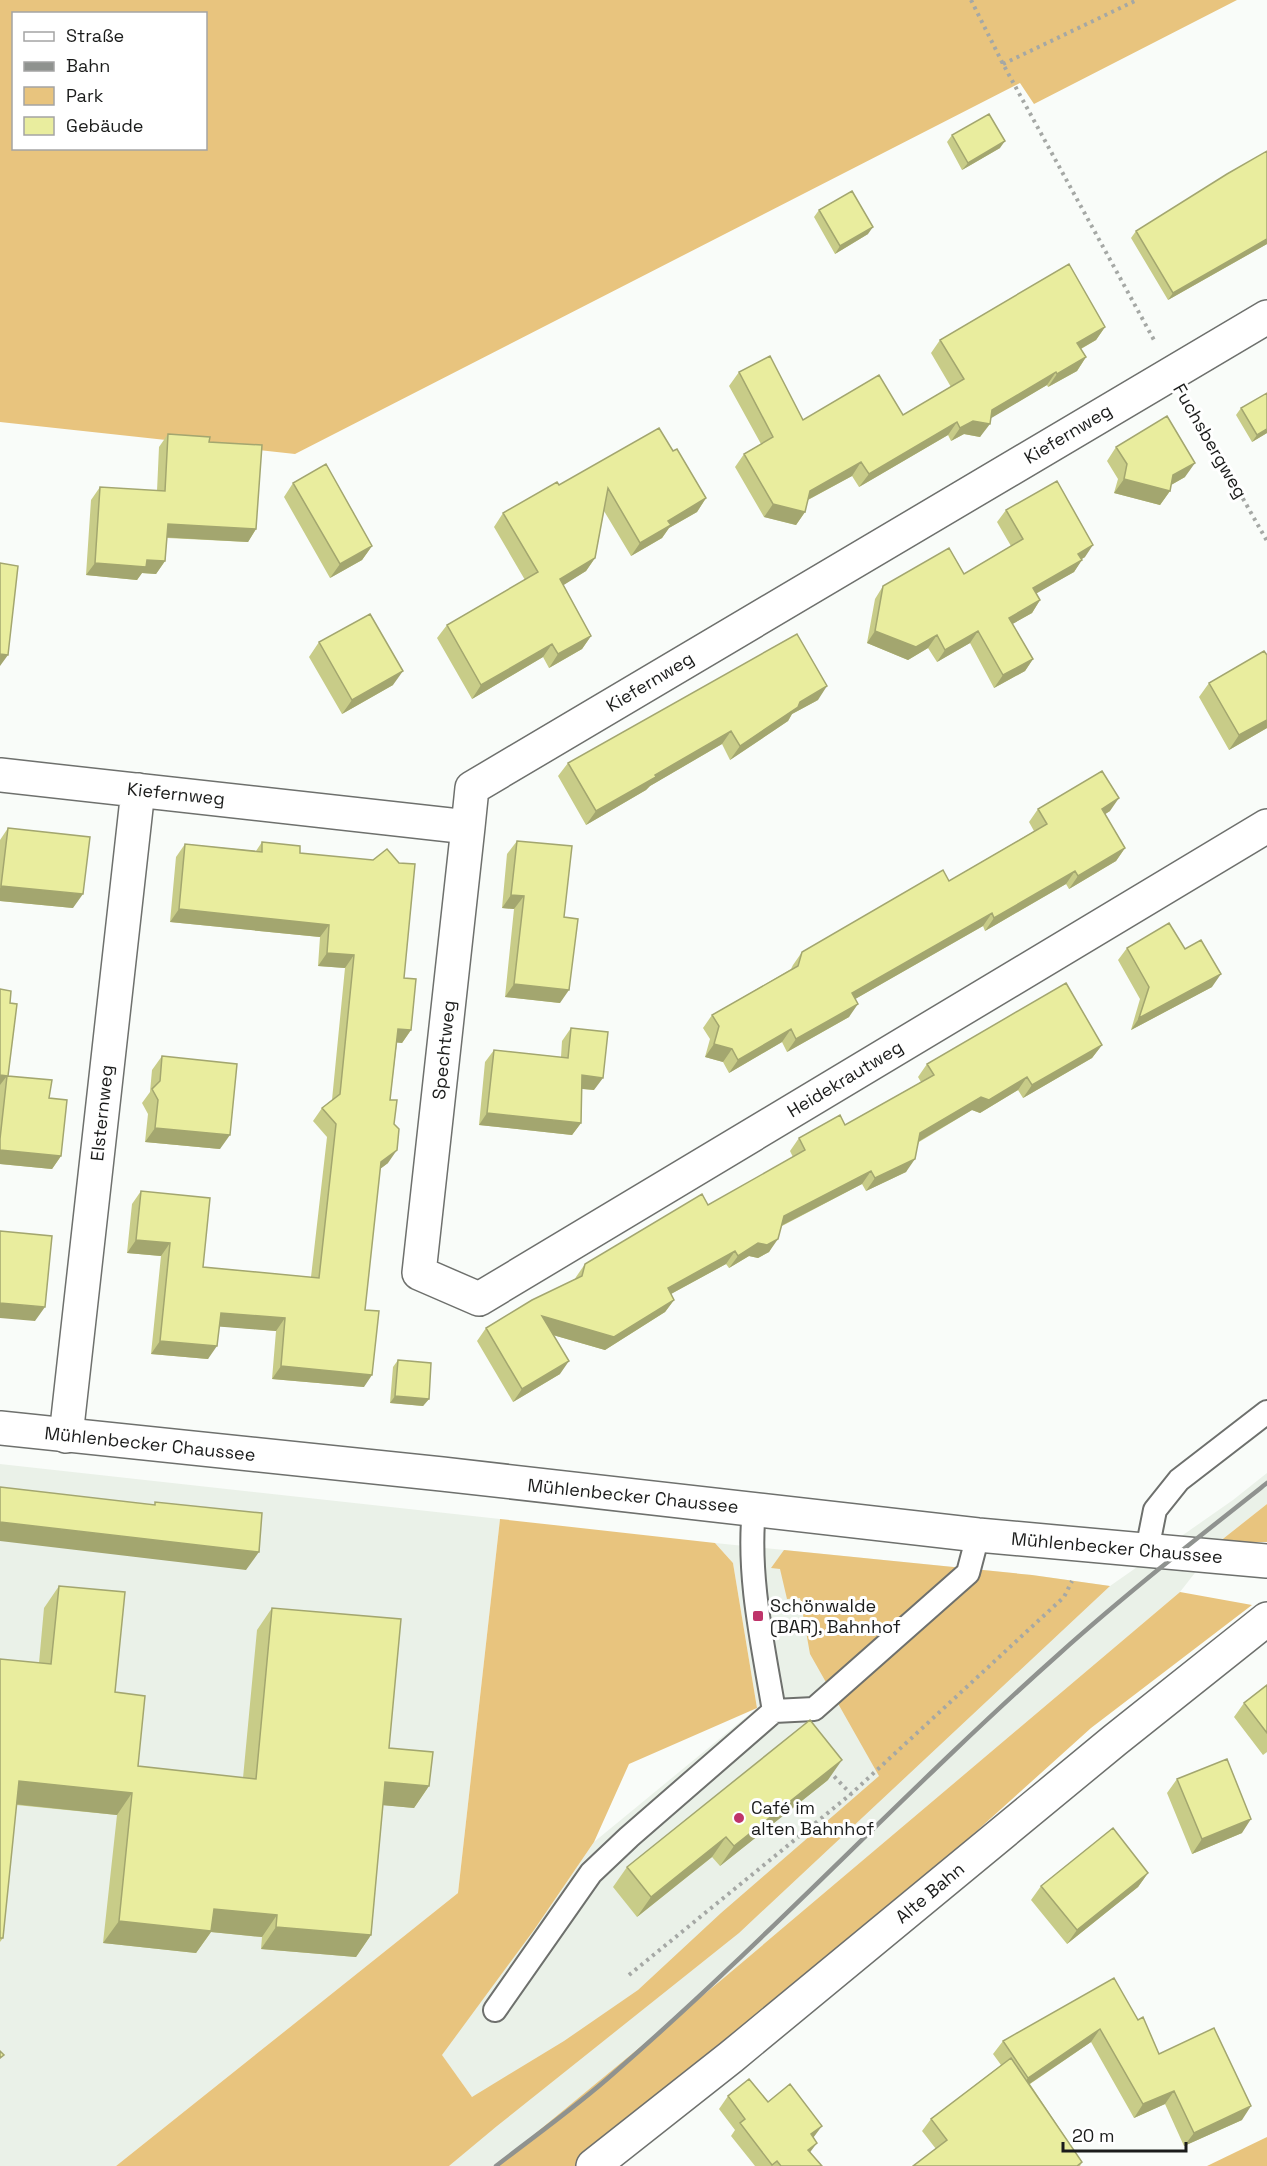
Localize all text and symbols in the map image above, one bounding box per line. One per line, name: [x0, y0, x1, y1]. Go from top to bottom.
legend: [12, 12, 207, 150]
text: Straße: [66, 24, 124, 47]
text: Bahn: [66, 54, 110, 77]
text: Park: [66, 84, 104, 107]
text: Gebäude: [66, 114, 144, 137]
street label: Fuchsbergweg: [1168, 379, 1253, 502]
street label: Kiefernweg: [1020, 398, 1116, 469]
street label: Kiefernweg: [602, 646, 698, 717]
street label: Kiefernweg: [126, 777, 226, 810]
street label: Spechtweg: [427, 999, 460, 1101]
street label: Heidekrautweg: [783, 1035, 907, 1122]
street label: Elsternweg: [85, 1064, 118, 1162]
street label: Mühlenbecker Chaussee: [43, 1421, 257, 1466]
street label: Mühlenbecker Chaussee: [526, 1473, 740, 1518]
street label: Mühlenbecker Chaussee: [1010, 1527, 1224, 1568]
place label: Schönwalde (BAR), Bahnhof: [770, 1594, 901, 1638]
marker: Schönwalde (BAR), Bahnhof: [751, 1609, 765, 1623]
place label: Café im alten Bahnhof: [751, 1796, 874, 1840]
marker: Café im alten Bahnhof: [732, 1811, 746, 1825]
street label: Alte Bahn: [890, 1857, 969, 1928]
scale bar: [1063, 2115, 1186, 2153]
text: 20 m: [1072, 2124, 1115, 2147]

